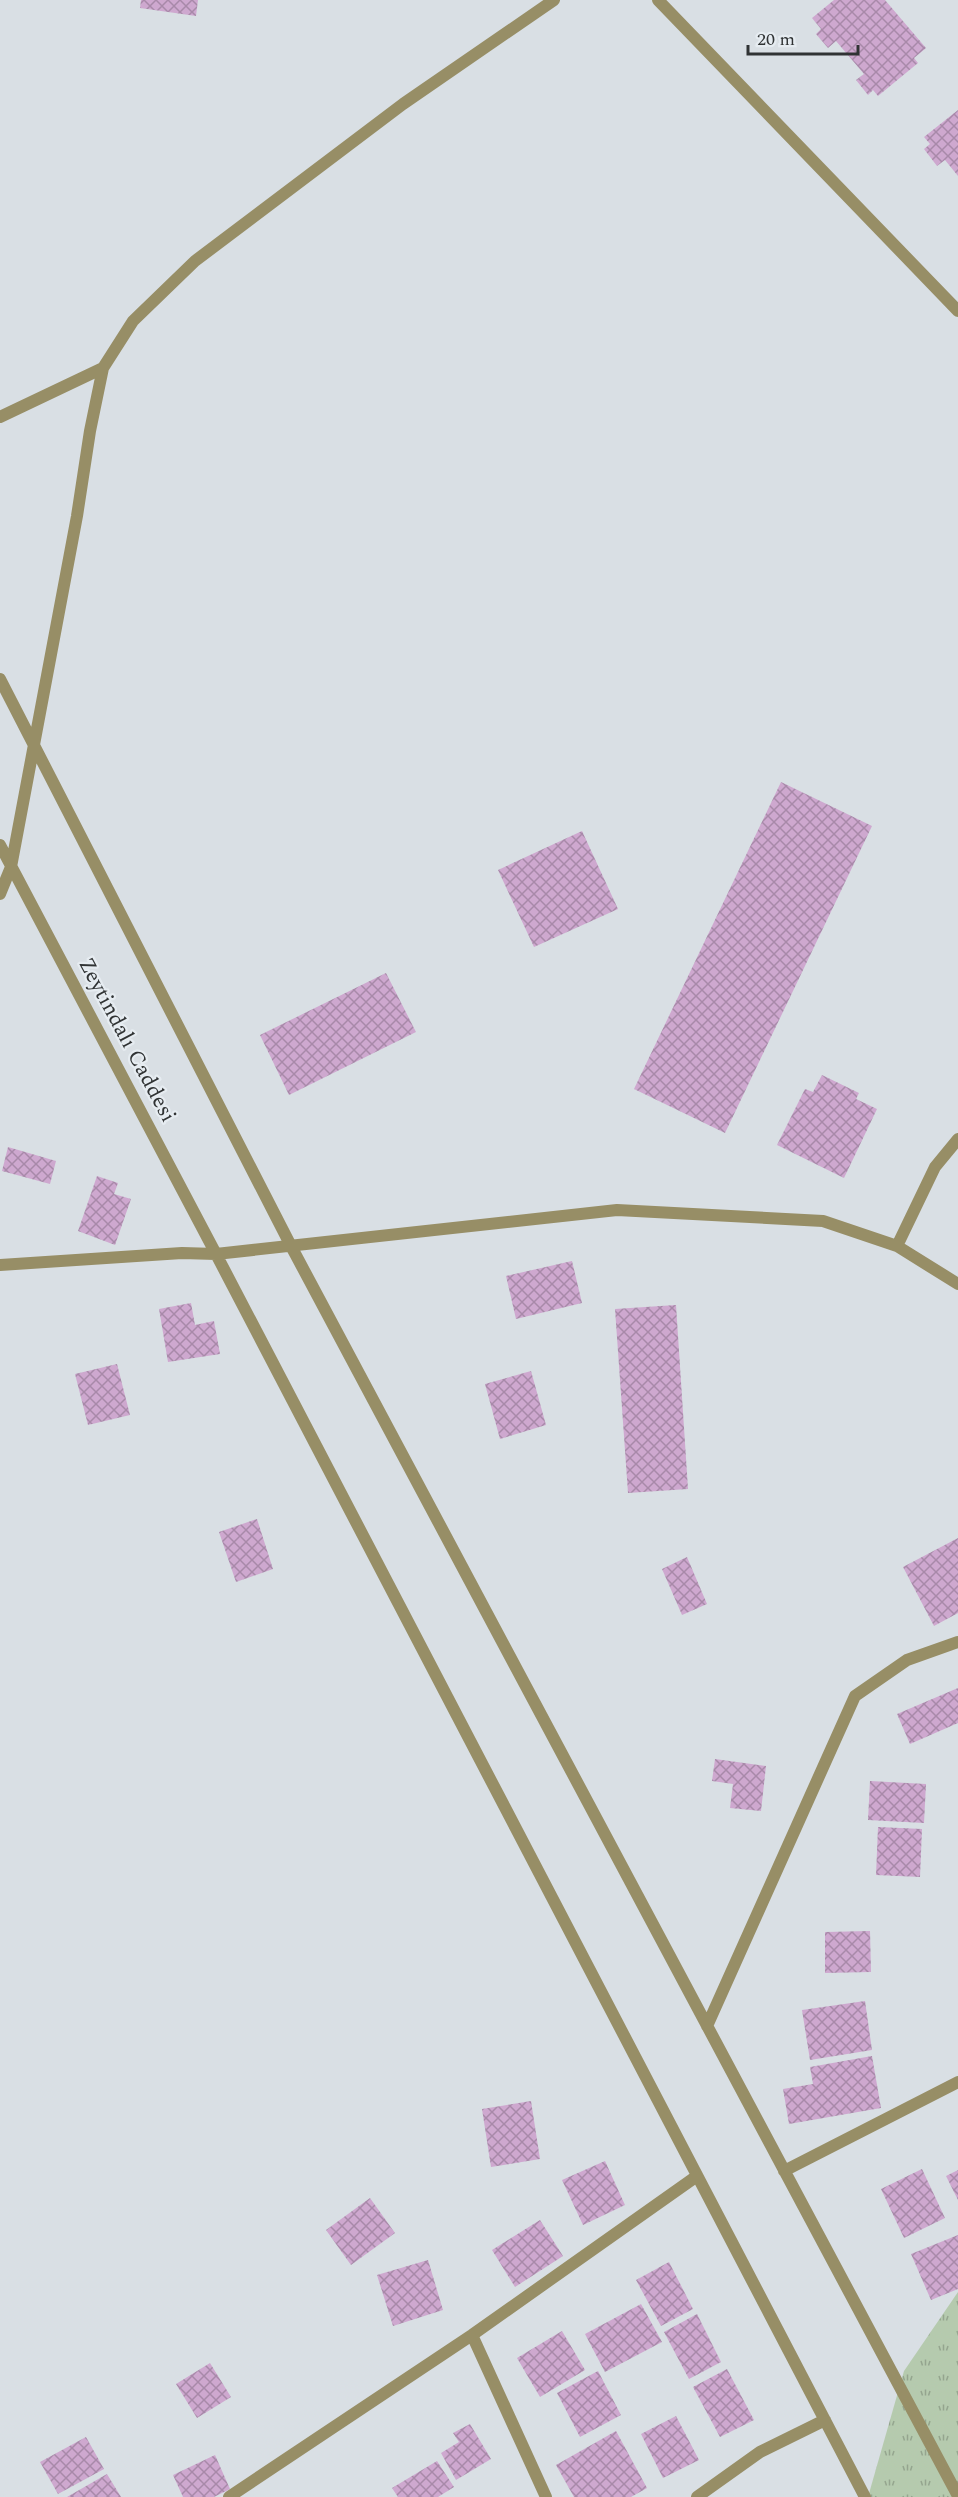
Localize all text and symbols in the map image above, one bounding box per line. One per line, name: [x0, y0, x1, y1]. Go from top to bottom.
scale bar: [748, 18, 858, 56]
text: 20 m: [757, 26, 795, 53]
street label: Zeytindalı Caddesi: [70, 952, 184, 1128]

